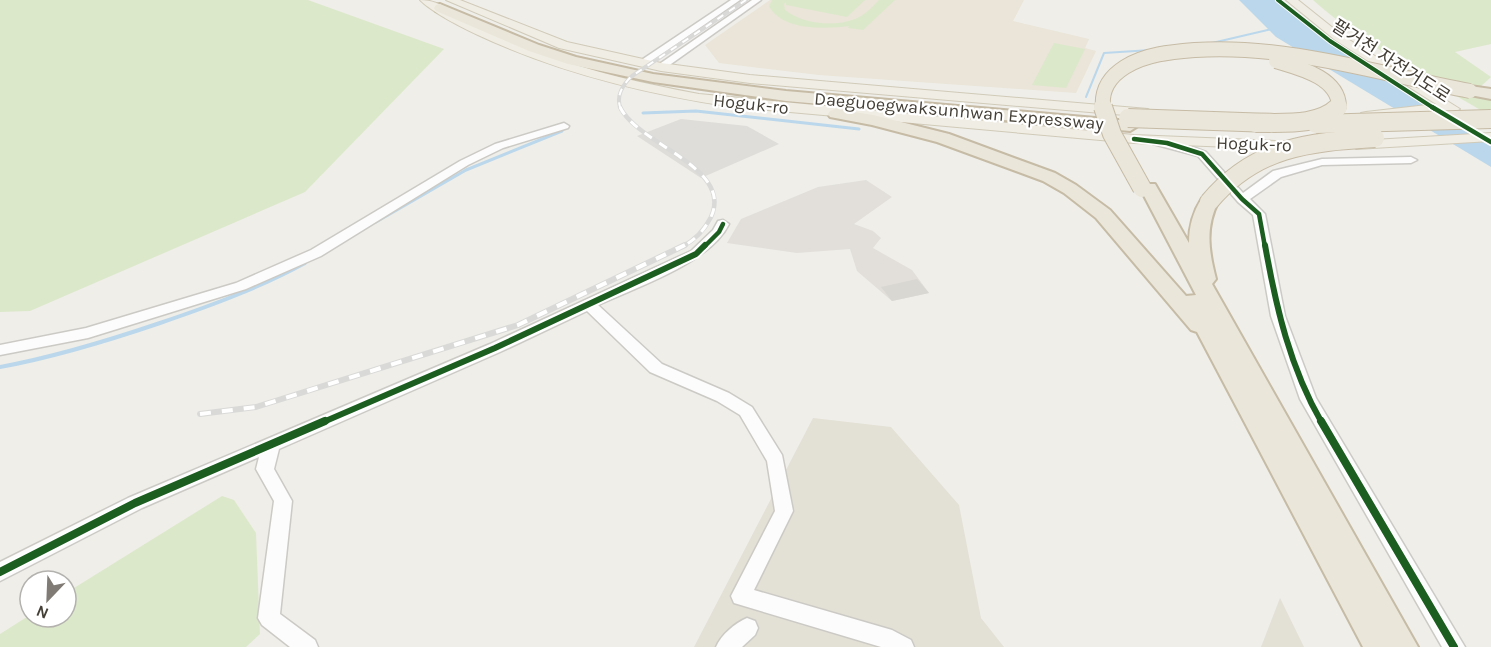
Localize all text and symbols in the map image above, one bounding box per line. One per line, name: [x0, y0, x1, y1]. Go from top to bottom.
street label: 팔거천 자전거도로: [1328, 15, 1454, 107]
street label: Daeguoegwaksunhwan Expressway: [813, 87, 1105, 135]
street label: Hoguk-ro: [712, 89, 790, 119]
street label: Hoguk-ro: [1216, 132, 1292, 156]
north arrow: [18, 569, 78, 629]
text: N: [33, 601, 51, 623]

